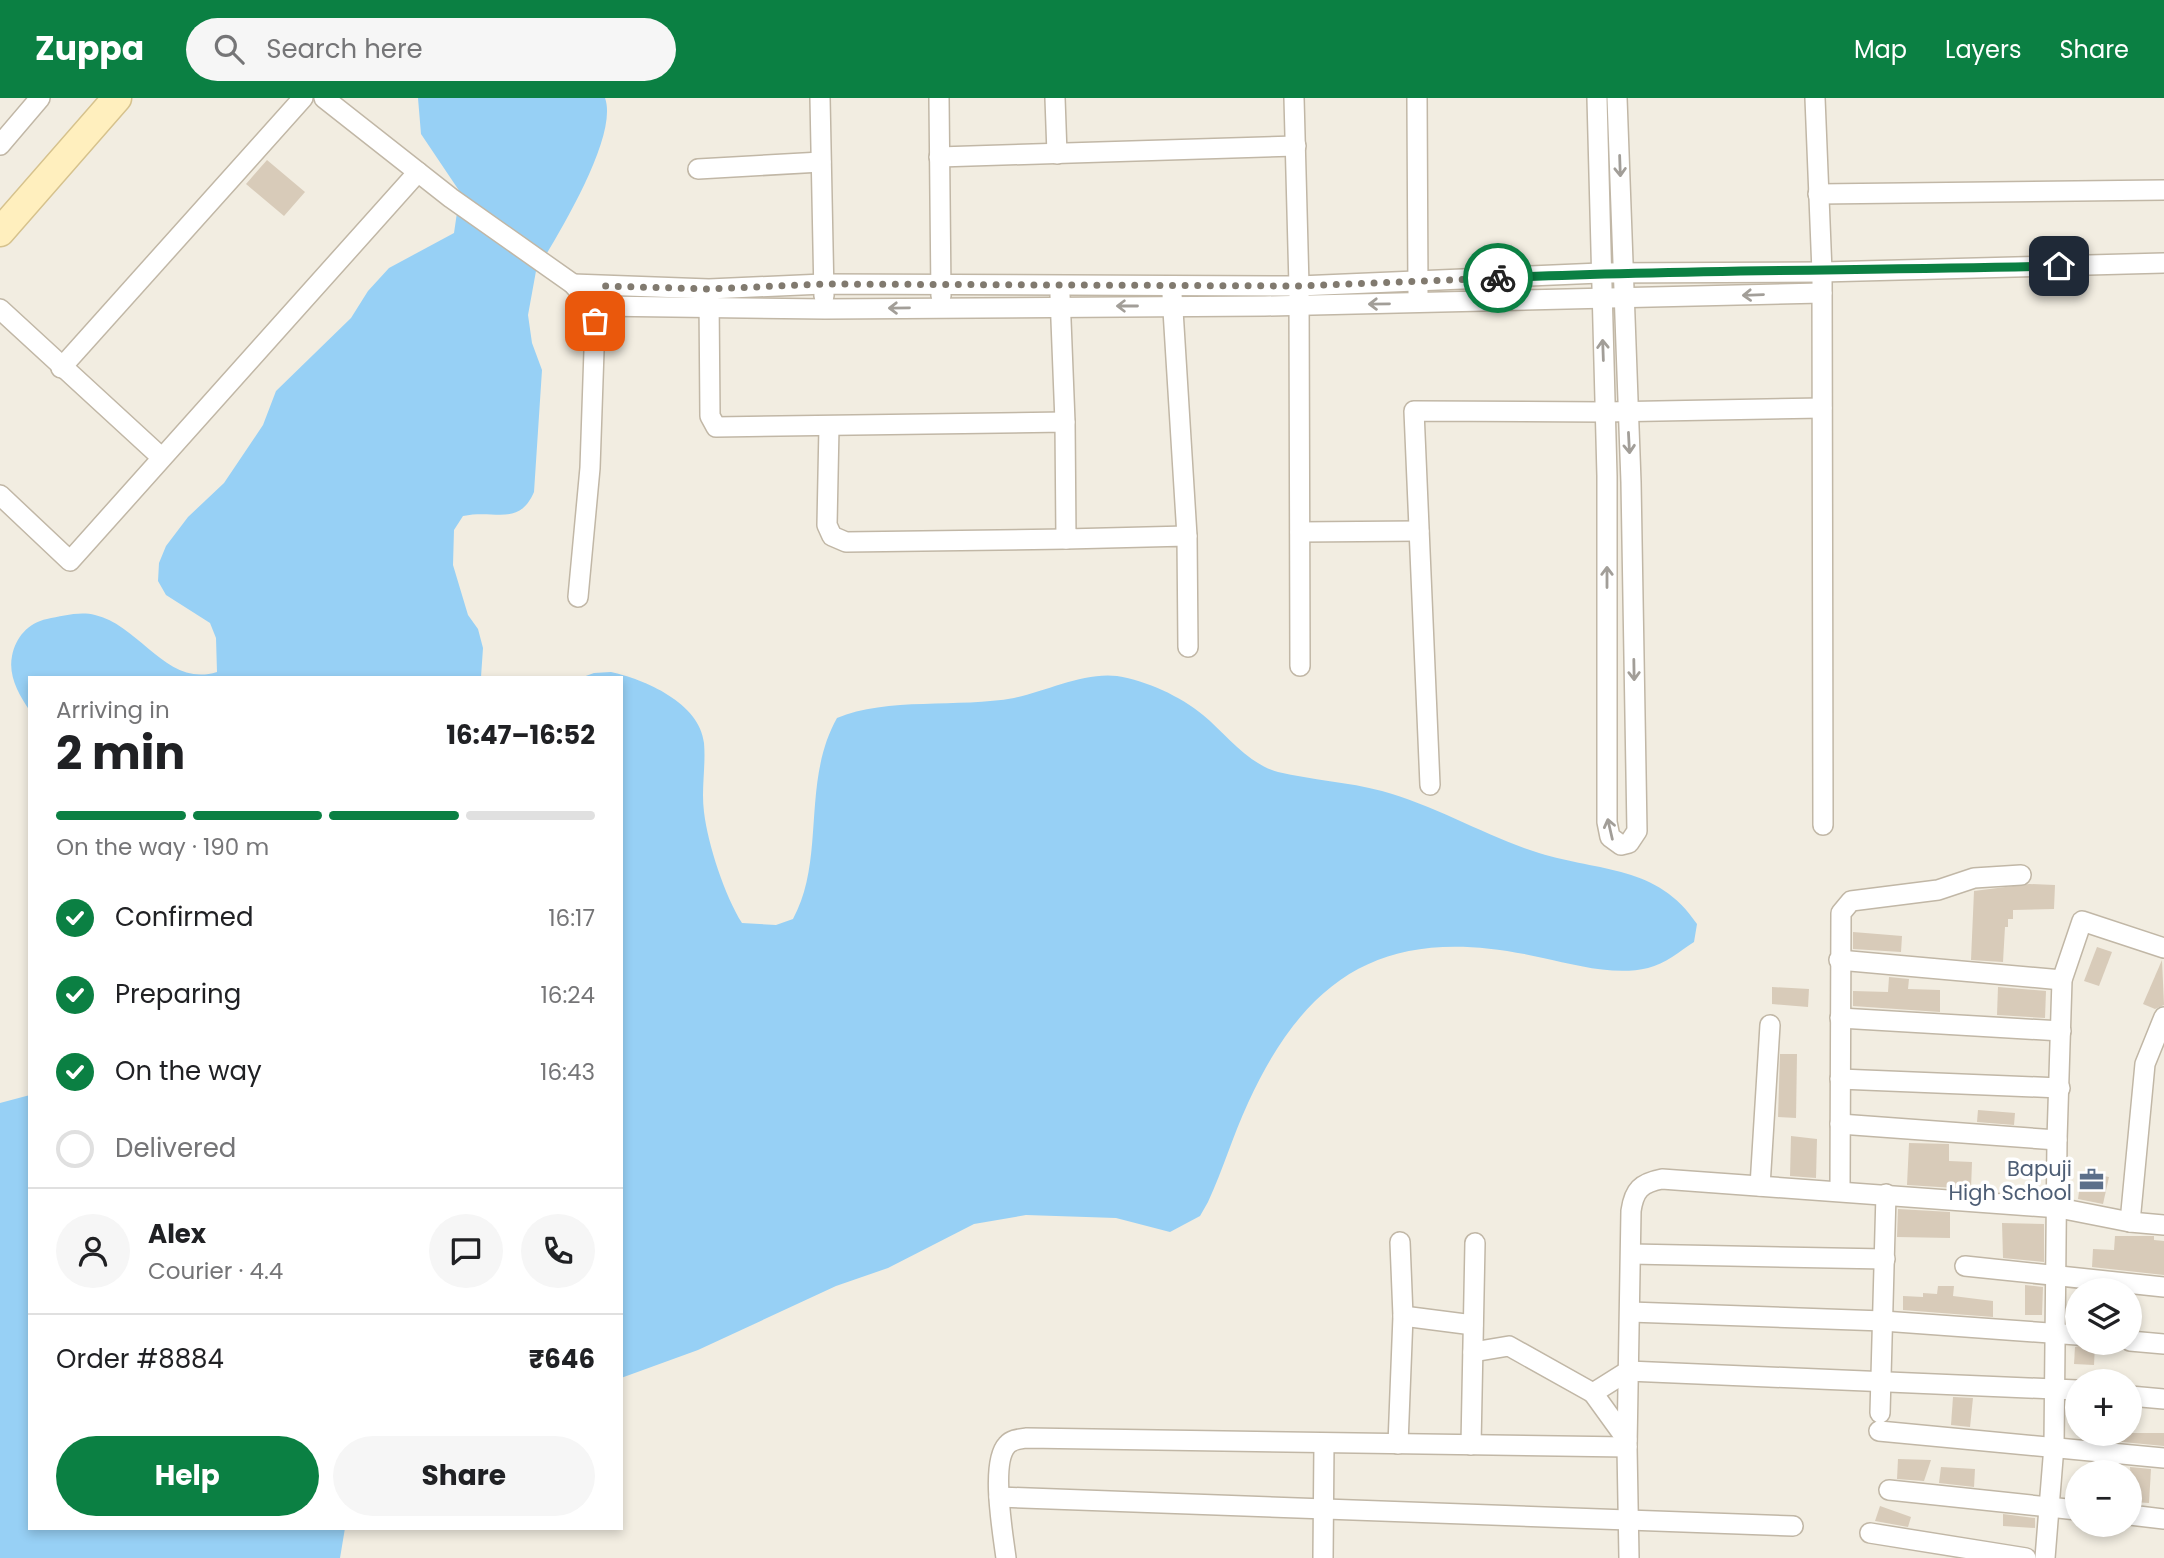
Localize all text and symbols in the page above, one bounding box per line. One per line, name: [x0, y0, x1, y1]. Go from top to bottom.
search box: [186, 18, 676, 81]
text: Zuppa: [35, 25, 144, 72]
icon: search: [210, 30, 248, 68]
text: Search here: [266, 31, 423, 67]
text: Map: [1854, 33, 1907, 66]
text: Layers: [1945, 33, 2021, 66]
text: Share: [2059, 33, 2129, 66]
one-way arrow: [1613, 154, 1626, 177]
pin: [2029, 236, 2089, 296]
courier: [1463, 243, 1533, 313]
icon: home: [2040, 247, 2078, 285]
icon: bike: [1479, 259, 1517, 297]
one-way arrow: [1742, 288, 1765, 301]
pin: [565, 291, 625, 351]
one-way arrow: [1368, 297, 1391, 311]
one-way arrow: [1116, 299, 1139, 313]
one-way arrow: [888, 301, 911, 315]
icon: bag: [576, 302, 614, 340]
one-way arrow: [1596, 338, 1610, 361]
one-way arrow: [1623, 431, 1636, 454]
one-way arrow: [1600, 566, 1614, 589]
one-way arrow: [1627, 658, 1641, 681]
text: Arriving in: [56, 694, 170, 726]
text: 16:47–16:52: [446, 717, 595, 753]
text: 2 min: [56, 721, 185, 785]
one-way arrow: [1602, 818, 1615, 840]
text: On the way · 190 m: [56, 831, 269, 863]
icon: check: [56, 899, 94, 937]
text: Confirmed: [115, 899, 253, 935]
text: 16:17: [548, 902, 595, 934]
icon: check: [56, 976, 94, 1014]
text: Preparing: [115, 976, 241, 1012]
text: 16:24: [540, 979, 595, 1011]
icon: check: [56, 1053, 94, 1091]
text: On the way: [115, 1053, 262, 1089]
text: 16:43: [540, 1056, 595, 1088]
text: Delivered: [115, 1130, 236, 1166]
place label: Bapuji High School: [1948, 1154, 2072, 1207]
office icon: Bapuji High School: [2078, 1166, 2106, 1194]
button: person: [56, 1214, 130, 1288]
button: chat: [429, 1214, 503, 1288]
button: phone: [521, 1214, 595, 1288]
text: Alex: [148, 1216, 206, 1252]
text: Courier · 4.4: [148, 1255, 283, 1287]
map controls: [2065, 1278, 2142, 1537]
button: layers: [2065, 1278, 2142, 1355]
text: Order #8884: [56, 1341, 224, 1377]
text: ₹646: [529, 1341, 595, 1377]
button: +: [2065, 1369, 2142, 1446]
button: Help: [56, 1436, 319, 1516]
button: Share: [333, 1436, 595, 1516]
button: −: [2065, 1460, 2142, 1537]

